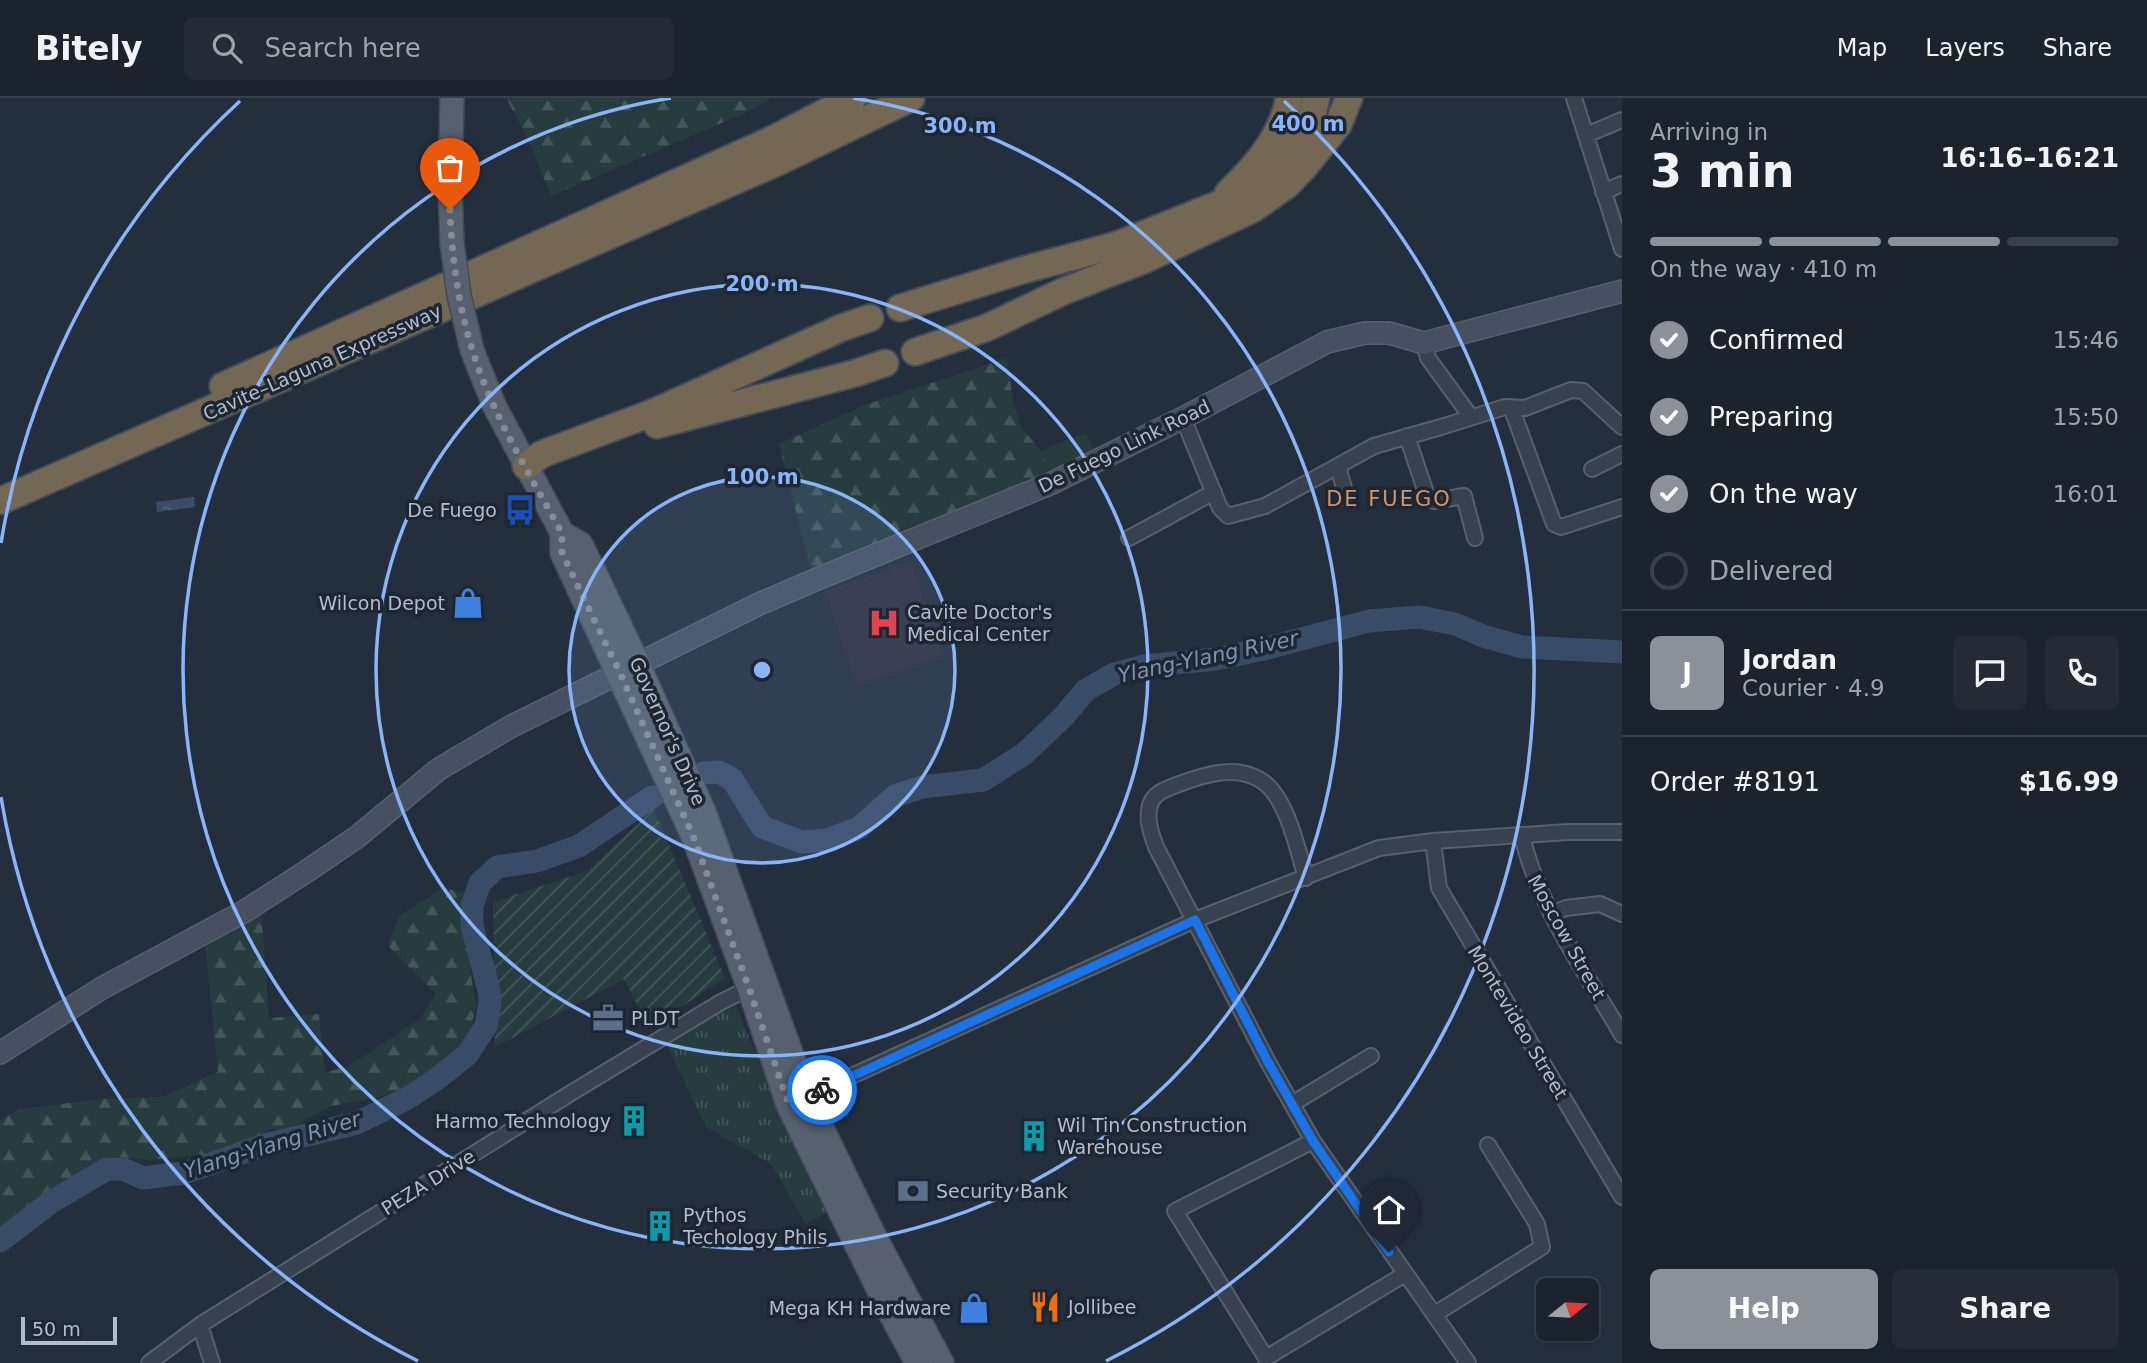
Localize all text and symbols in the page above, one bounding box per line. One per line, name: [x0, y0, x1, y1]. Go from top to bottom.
search box: [184, 17, 674, 80]
text: Bitely: [35, 29, 142, 68]
icon: search: [208, 29, 246, 67]
text: Search here: [264, 33, 421, 63]
text: Map: [1837, 34, 1887, 62]
text: Layers: [1925, 34, 2005, 62]
text: Share: [2043, 34, 2112, 62]
text: 400 m: [1271, 112, 1345, 136]
text: 300 m: [923, 114, 997, 138]
text: Arriving in: [1650, 119, 1768, 145]
pin: [420, 138, 480, 210]
text: 16:16–16:21: [1940, 143, 2119, 173]
text: 3 min: [1650, 144, 1794, 198]
icon: bag: [431, 149, 469, 187]
text: On the way · 410 m: [1650, 256, 1877, 282]
text: 200 m: [725, 272, 799, 296]
street label: Cavite–Laguna Expressway: [199, 299, 445, 425]
icon: check: [1650, 321, 1688, 359]
text: Confirmed: [1709, 325, 1844, 355]
text: 15:46: [2053, 327, 2119, 353]
street label: De Fuego Link Road: [1035, 395, 1213, 497]
icon: check: [1650, 398, 1688, 436]
text: Preparing: [1709, 402, 1834, 432]
text: 15:50: [2053, 404, 2119, 430]
text: 100 m: [725, 465, 799, 489]
icon: check: [1650, 475, 1688, 513]
text: On the way: [1709, 479, 1858, 509]
text: 16:01: [2053, 481, 2119, 507]
district label: DE FUEGO: [1326, 487, 1452, 511]
bus stop icon: De Fuego: [503, 493, 537, 527]
place label: De Fuego: [407, 499, 497, 521]
text: Delivered: [1709, 556, 1833, 586]
shop icon: Wilcon Depot: [451, 586, 485, 620]
place label: Wilcon Depot: [318, 592, 445, 614]
place label: Cavite Doctor's Medical Center: [907, 601, 1052, 645]
hospital icon: Cavite Doctor's Medical Center: [867, 606, 901, 640]
water label: Ylang-Ylang River: [1116, 626, 1302, 688]
button: chat: [1953, 636, 2027, 710]
button: phone: [2045, 636, 2119, 710]
text: Jordan: [1742, 645, 1837, 675]
street label: Governor's Drive: [625, 653, 711, 809]
centre of rings: [750, 658, 774, 682]
text: J: [1682, 658, 1692, 688]
text: Courier · 4.9: [1742, 675, 1885, 701]
text: Order #8191: [1650, 767, 1820, 797]
text: $16.99: [2019, 767, 2119, 797]
street label: Moscow Street: [1524, 871, 1610, 1003]
street label: Montevideo Street: [1464, 941, 1572, 1103]
office icon: PLDT: [591, 1001, 625, 1035]
place label: PLDT: [631, 1007, 680, 1029]
courier: [787, 1055, 857, 1125]
icon: bike: [803, 1071, 841, 1109]
building icon: Harmo Technology: [617, 1104, 651, 1138]
water label: Ylang-Ylang River: [181, 1106, 365, 1183]
place label: Harmo Technology: [435, 1110, 611, 1132]
place label: Wil Tin Construction Warehouse: [1057, 1114, 1247, 1158]
building icon: Wil Tin Construction Warehouse: [1017, 1119, 1051, 1153]
street label: PEZA Drive: [377, 1145, 479, 1219]
bank icon: Security Bank: [896, 1174, 930, 1208]
place label: Security Bank: [936, 1180, 1068, 1202]
pin: [1359, 1180, 1419, 1252]
icon: home: [1370, 1191, 1408, 1229]
place label: Pythos Techology Phils: [682, 1204, 827, 1248]
building icon: Pythos Techology Phils: [643, 1209, 677, 1243]
button: Help: [1650, 1269, 1878, 1349]
button: Share: [1892, 1269, 2119, 1349]
north arrow: [1536, 1278, 1600, 1340]
map controls: [1536, 1278, 1599, 1341]
restaurant icon: Jollibee: [1028, 1290, 1062, 1324]
shop icon: Mega KH Hardware: [957, 1291, 991, 1325]
place label: Jollibee: [1067, 1296, 1137, 1318]
place label: Mega KH Hardware: [769, 1297, 951, 1319]
scale bar: [21, 1314, 117, 1346]
text: 50 m: [32, 1318, 81, 1340]

